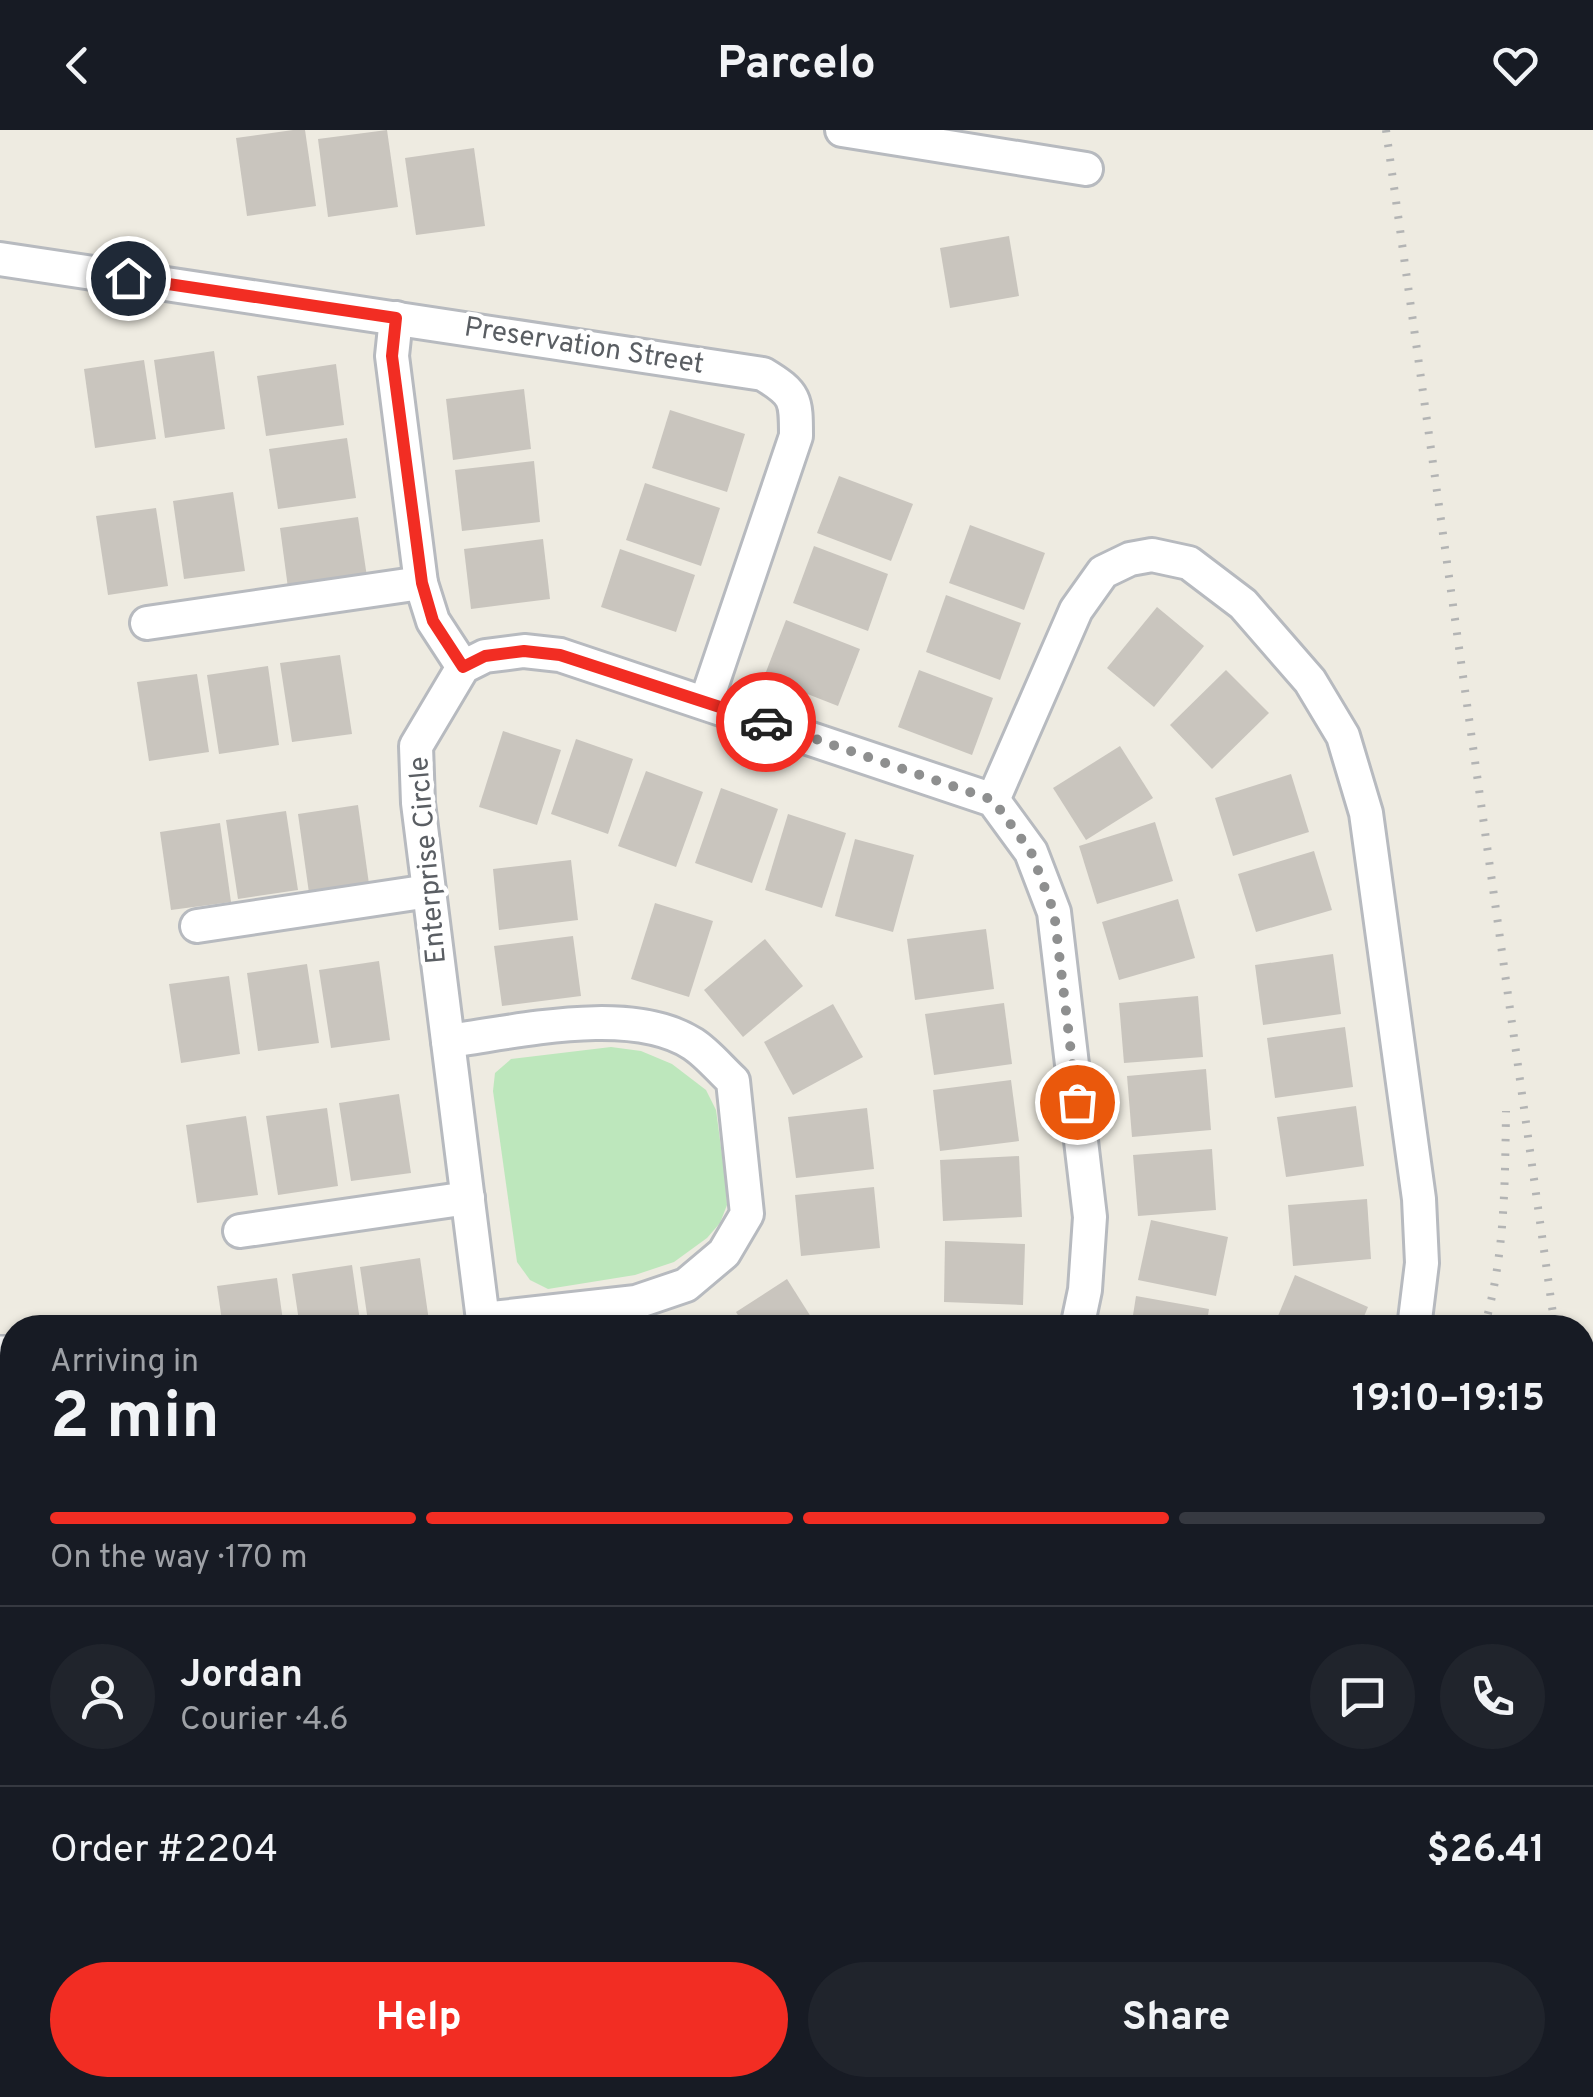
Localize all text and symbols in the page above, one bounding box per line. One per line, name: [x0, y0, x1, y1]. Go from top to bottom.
text: Parcelo: [717, 37, 876, 94]
icon: back: [50, 38, 105, 93]
icon: heart: [1488, 38, 1543, 93]
pin: [86, 236, 171, 321]
icon: home: [101, 251, 156, 306]
street label: Preservation Street: [462, 310, 706, 384]
courier: [716, 672, 816, 772]
icon: car: [739, 695, 794, 750]
street label: Enterprise Circle: [402, 755, 456, 965]
pin: [1035, 1060, 1120, 1145]
icon: bag: [1050, 1075, 1105, 1130]
text: Arriving in: [50, 1343, 199, 1383]
text: 19:10–19:15: [1352, 1376, 1545, 1425]
text: 2 min: [50, 1379, 220, 1461]
text: On the way · 170 m: [50, 1539, 308, 1579]
button: person: [50, 1644, 155, 1749]
button: chat: [1310, 1644, 1415, 1749]
button: phone: [1440, 1644, 1545, 1749]
text: Jordan: [180, 1652, 303, 1701]
text: Courier · 4.6: [180, 1701, 349, 1741]
text: Order #2204: [50, 1827, 278, 1876]
text: $26.41: [1427, 1827, 1545, 1876]
button: Help: [50, 1962, 788, 2077]
button: Share: [808, 1962, 1545, 2077]

